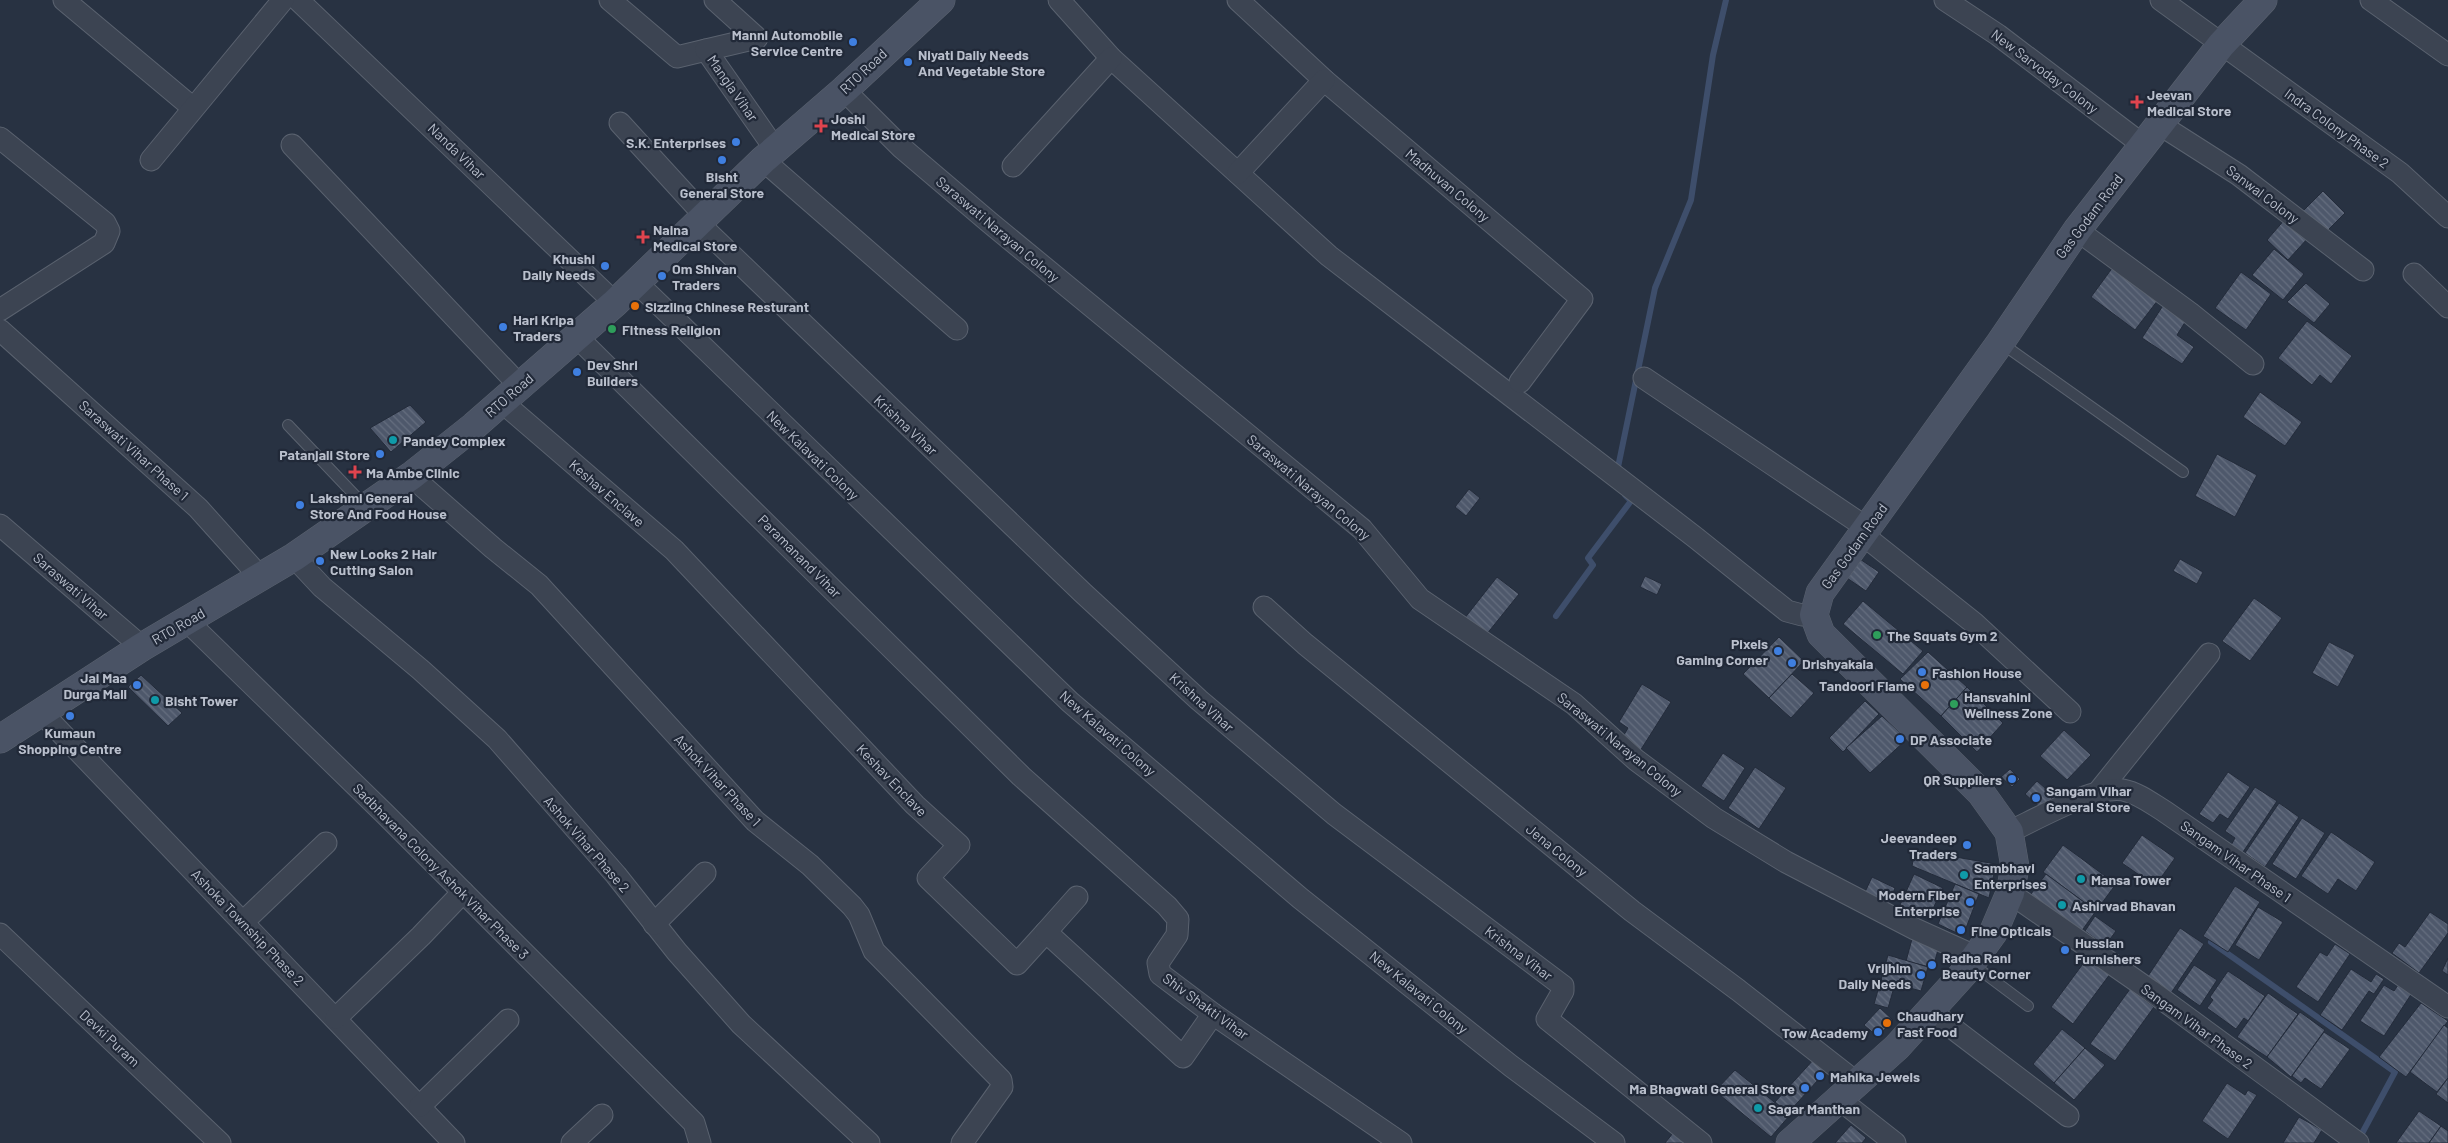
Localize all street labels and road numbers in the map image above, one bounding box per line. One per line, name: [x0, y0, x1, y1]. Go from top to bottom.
street label: New Sarvoday Colony: [1988, 25, 2102, 117]
street label: RTO Road: [836, 45, 890, 97]
street label: Mangla Vihar: [704, 52, 762, 124]
street label: Indra Colony Phase 2: [2281, 84, 2393, 172]
street label: Nanda Vihar: [425, 119, 489, 183]
street label: Madhuvan Colony: [1402, 145, 1494, 226]
street label: Sanwal Colony: [2223, 161, 2303, 227]
street label: Gas Godam Road: [2052, 170, 2126, 262]
street label: Saraswati Narayan Colony: [933, 172, 1064, 286]
street label: RTO Road: [481, 369, 537, 421]
street label: Krishna Vihar: [871, 391, 941, 459]
street label: Saraswati Vihar Phase 1: [76, 396, 192, 504]
street label: New Kalavati Colony: [763, 407, 863, 504]
street label: Saraswati Narayan Colony: [1244, 430, 1375, 544]
street label: Keshav Enclave: [566, 456, 648, 530]
street label: Gas Godam Road: [1817, 500, 1891, 592]
street label: Paramanand Vihar: [755, 511, 845, 601]
street label: Saraswati Vihar: [30, 549, 112, 623]
street label: RTO Road: [148, 604, 208, 648]
street label: Krishna Vihar: [1166, 669, 1238, 735]
street label: New Kalavati Colony: [1057, 687, 1160, 780]
street label: Saraswati Narayan Colony: [1554, 688, 1686, 800]
street label: Ashok Vihar Phase 1: [671, 731, 765, 829]
street label: Keshav Enclave: [853, 740, 931, 820]
street label: Sadbhavana Colony Ashok Vihar Phase 3: [350, 780, 532, 962]
street label: Ashok Vihar Phase 2: [541, 792, 633, 896]
street label: Sangam Vihar Phase 1: [2177, 816, 2295, 906]
street label: Jena Colony: [1523, 820, 1591, 880]
street label: Ashoka Township Phase 2: [188, 865, 308, 989]
street label: Krishna Vihar: [1482, 922, 1556, 984]
street label: New Kalavati Colony: [1366, 947, 1472, 1037]
street label: Shiv Shakti Vihar: [1160, 969, 1252, 1043]
street label: Sangam Vihar Phase 2: [2138, 980, 2256, 1072]
street label: Devki Puram: [77, 1006, 143, 1070]

